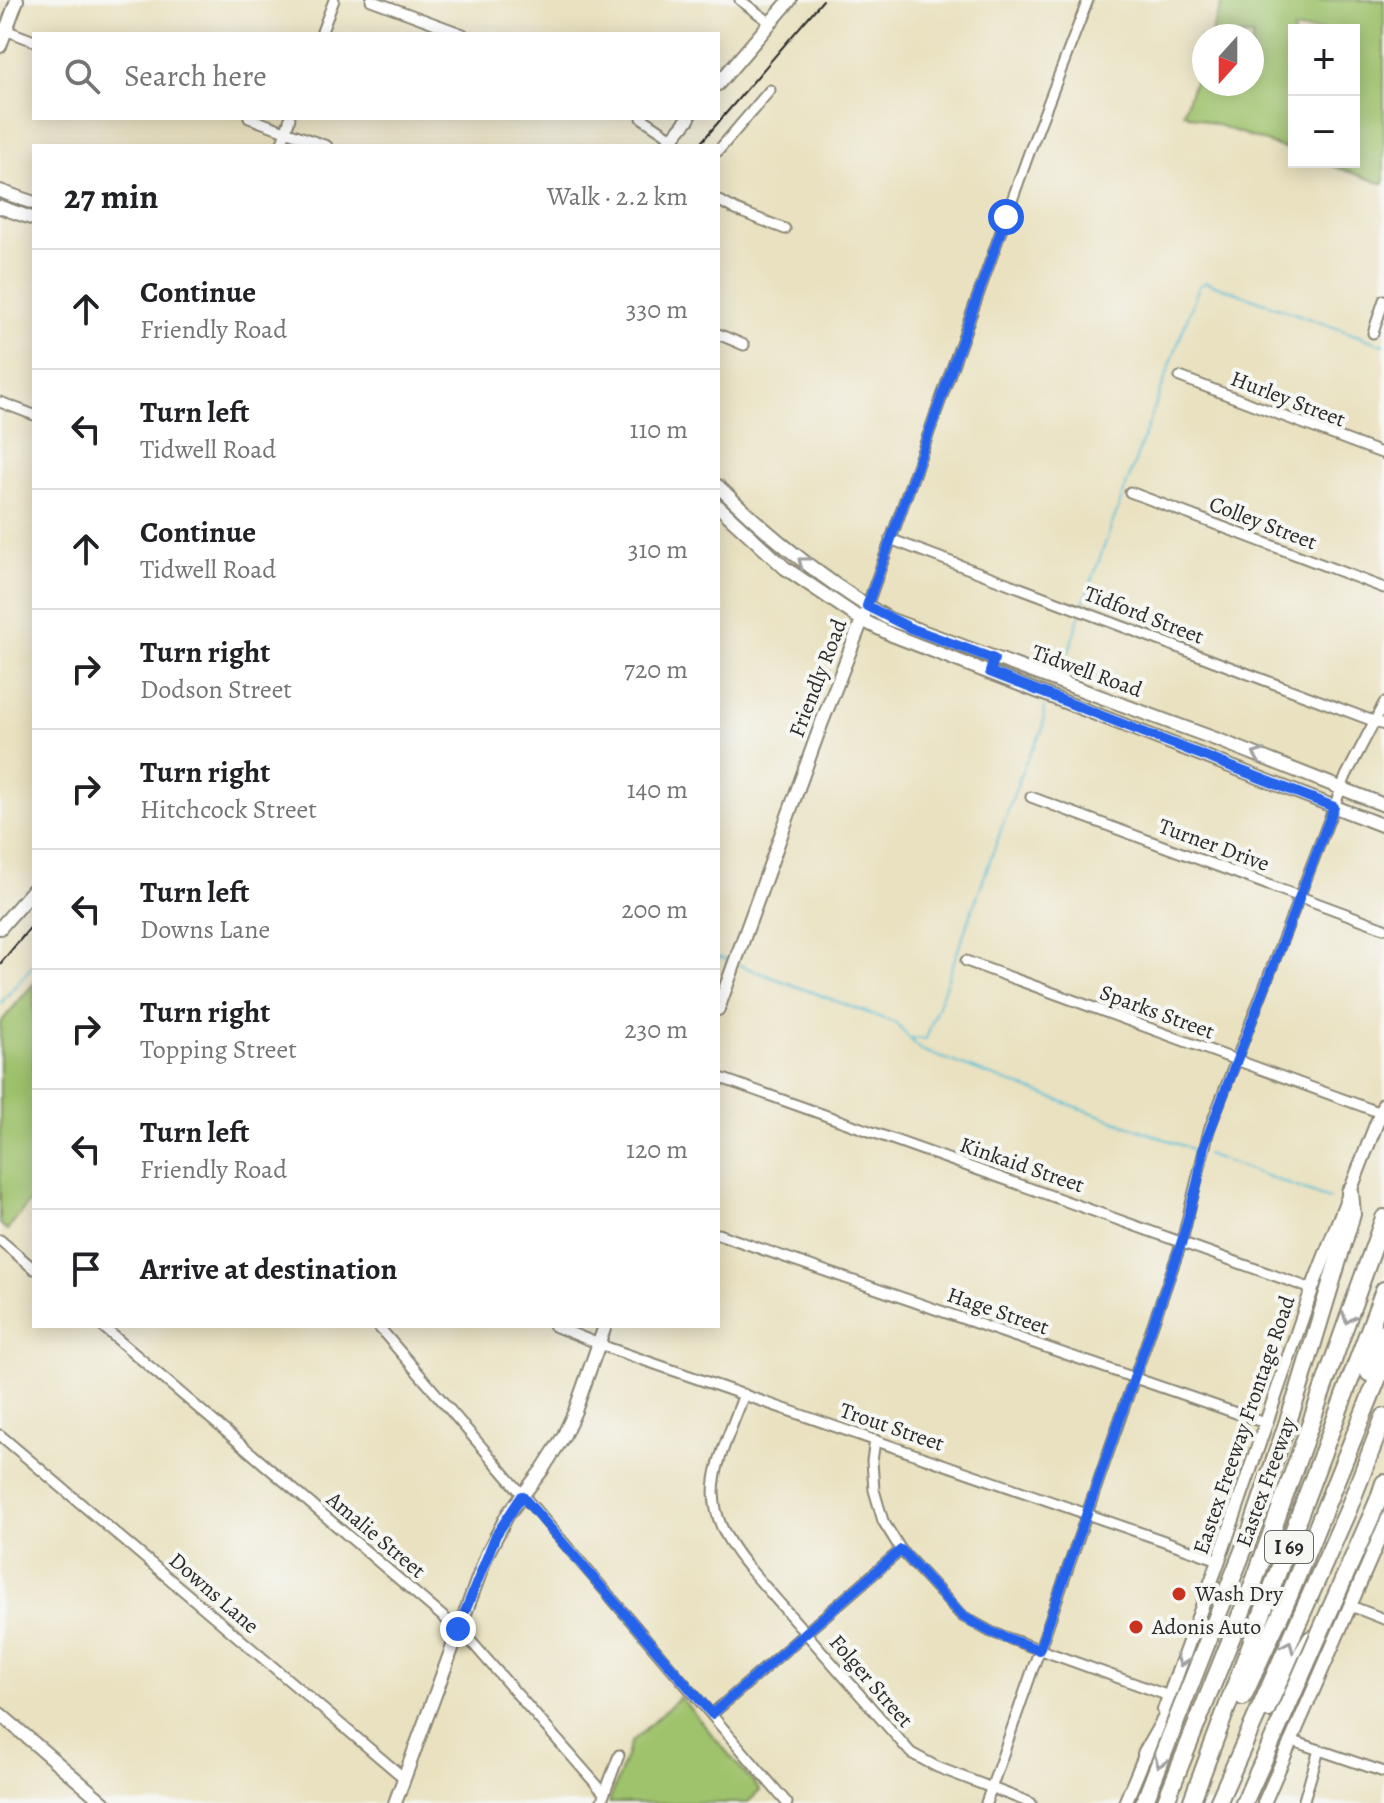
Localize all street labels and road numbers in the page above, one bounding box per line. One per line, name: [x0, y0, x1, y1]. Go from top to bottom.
street label: Hurley Street: [1226, 363, 1350, 435]
street label: Colley Street: [1205, 489, 1321, 557]
street label: Tidford Street: [1080, 578, 1208, 652]
street label: Friendly Road: [782, 614, 854, 742]
street label: Tidwell Road: [1028, 637, 1146, 705]
street label: Turner Drive: [1154, 811, 1274, 879]
street label: Sparks Street: [1095, 977, 1219, 1047]
street label: Kinkaid Street: [956, 1130, 1088, 1200]
street label: Hage Street: [943, 1280, 1053, 1342]
street label: Eastex Freeway Frontage Road: [1187, 1292, 1301, 1558]
street label: Trout Street: [836, 1395, 948, 1459]
street label: Eastex Freeway: [1230, 1413, 1302, 1551]
street label: Amalie Street: [319, 1484, 432, 1585]
road number: I 69: [1265, 1531, 1313, 1563]
street label: Downs Lane: [163, 1546, 265, 1640]
street label: Folger Street: [822, 1628, 920, 1734]

